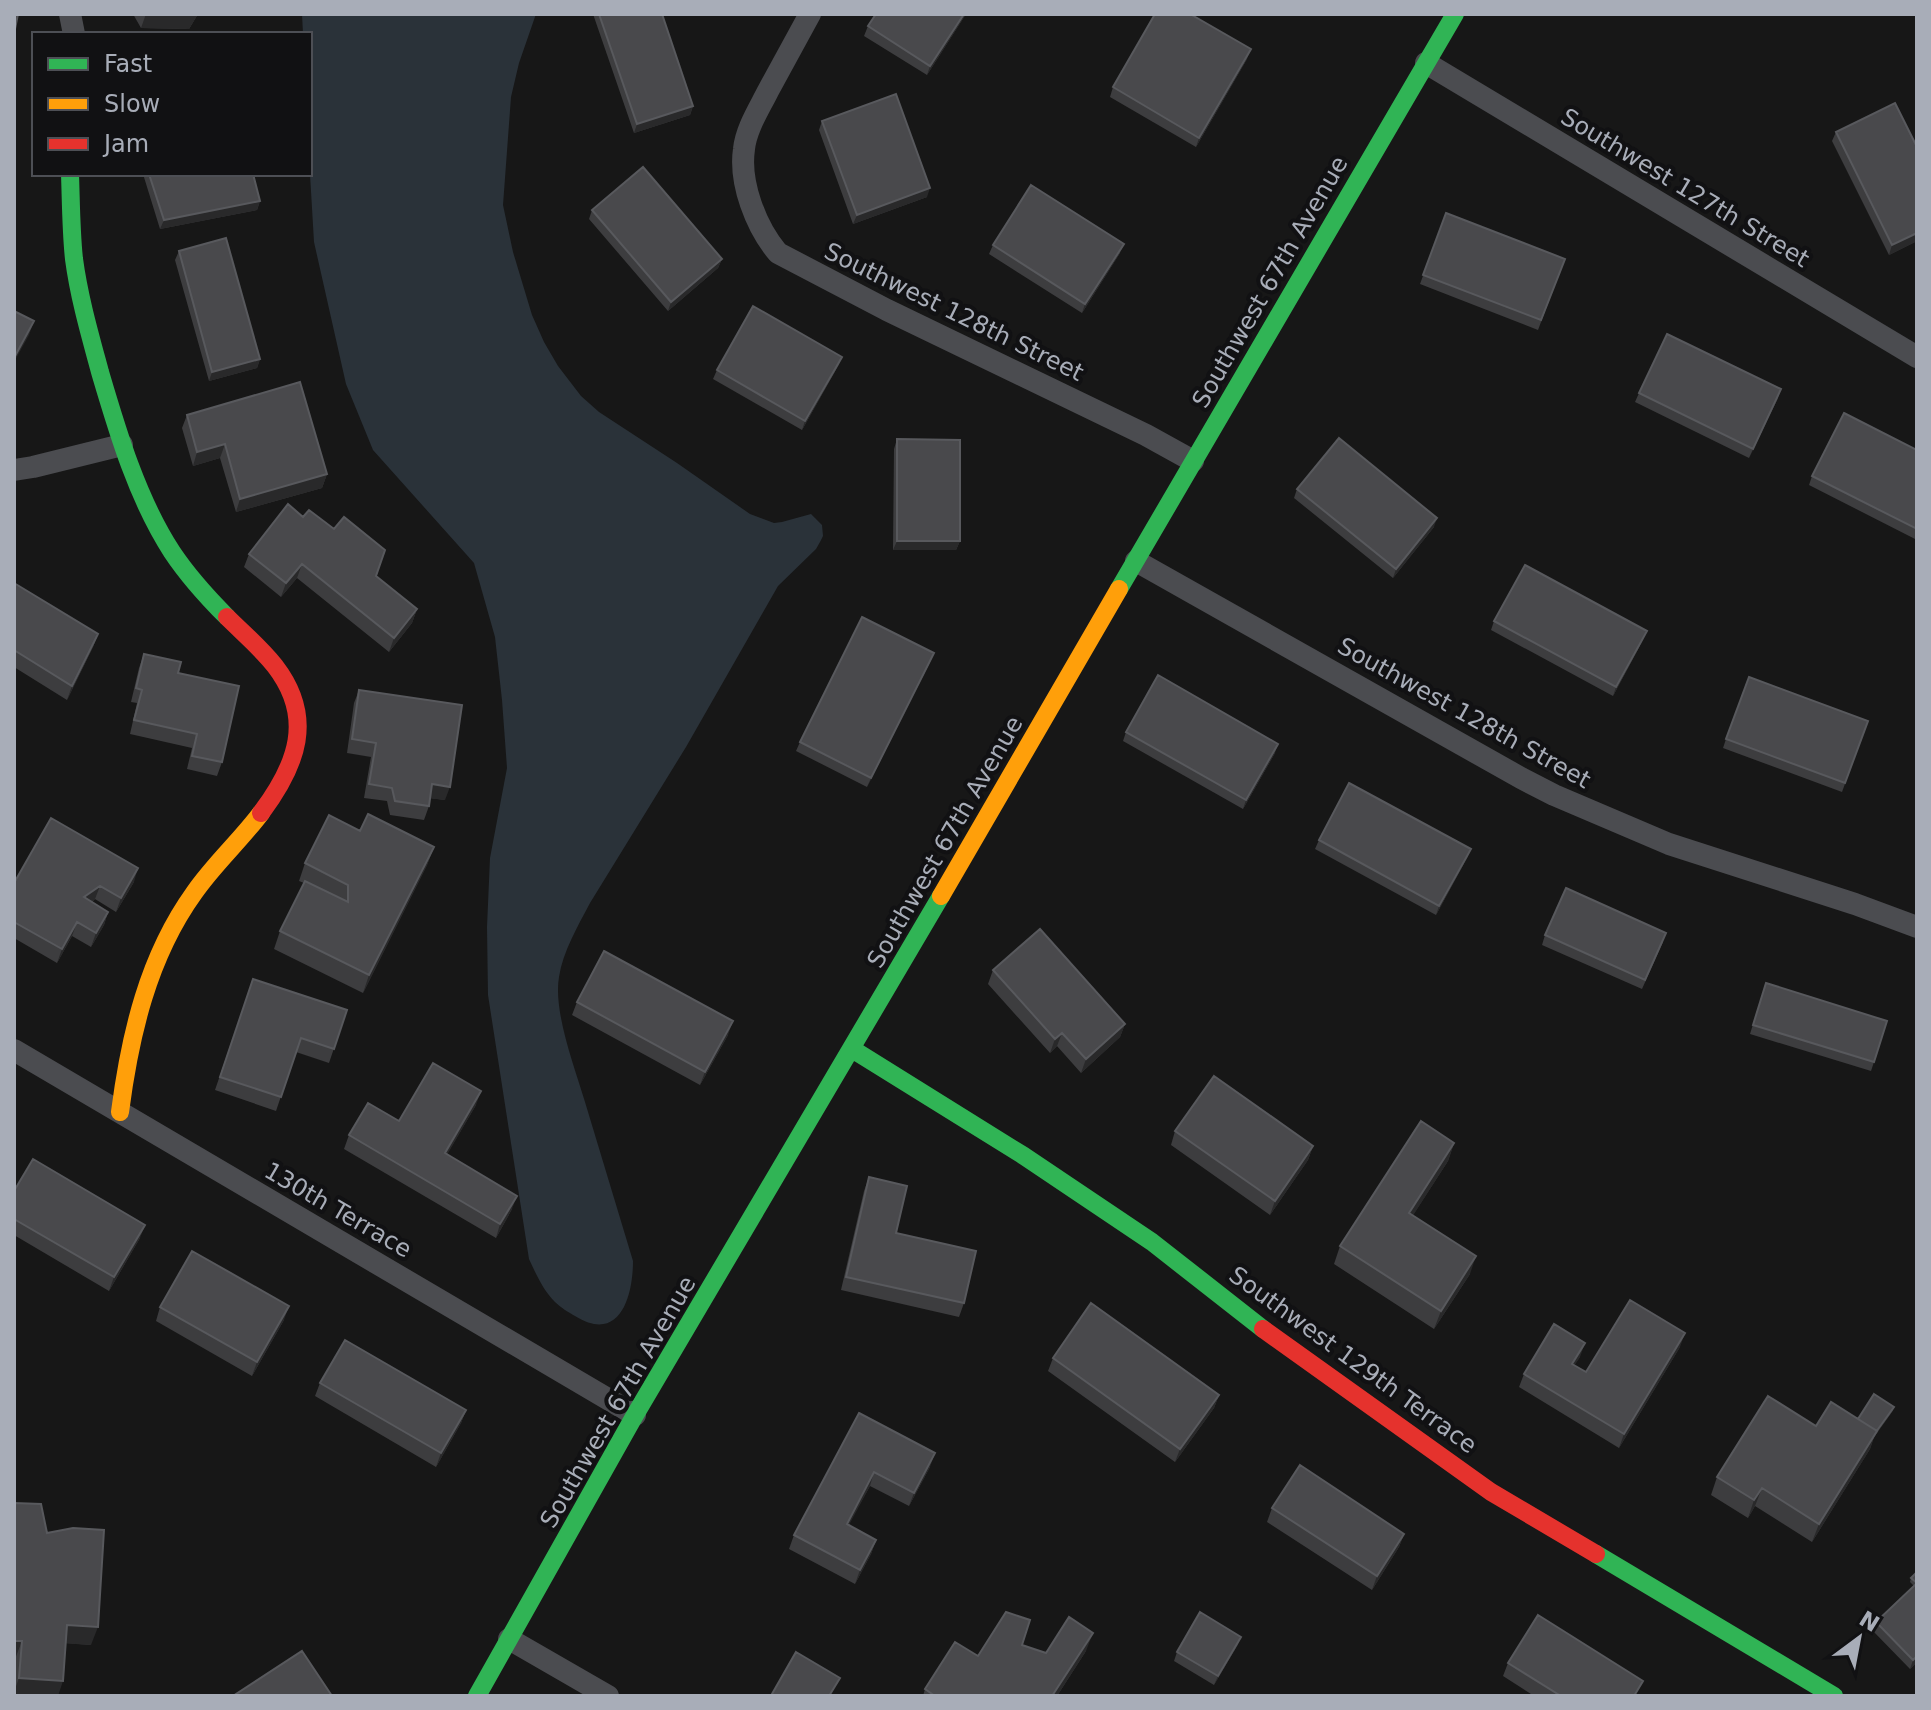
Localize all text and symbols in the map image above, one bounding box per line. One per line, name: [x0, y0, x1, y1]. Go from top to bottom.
legend: [32, 32, 312, 176]
text: Fast: [104, 50, 152, 78]
text: Slow: [104, 90, 160, 118]
street label: Southwest 127th Street: [1556, 103, 1814, 273]
text: Jam: [102, 130, 149, 158]
street label: Southwest 67th Avenue: [1186, 151, 1354, 413]
street label: Southwest 128th Street: [820, 237, 1088, 387]
street label: Southwest 128th Street: [1333, 632, 1595, 794]
street label: Southwest 67th Avenue: [861, 711, 1029, 973]
street label: 130th Terrace: [259, 1157, 417, 1263]
street label: Southwest 129th Terrace: [1224, 1261, 1482, 1459]
street label: Southwest 67th Avenue: [534, 1271, 702, 1533]
north arrow: [1819, 1598, 1899, 1678]
text: N: [1855, 1606, 1884, 1637]

